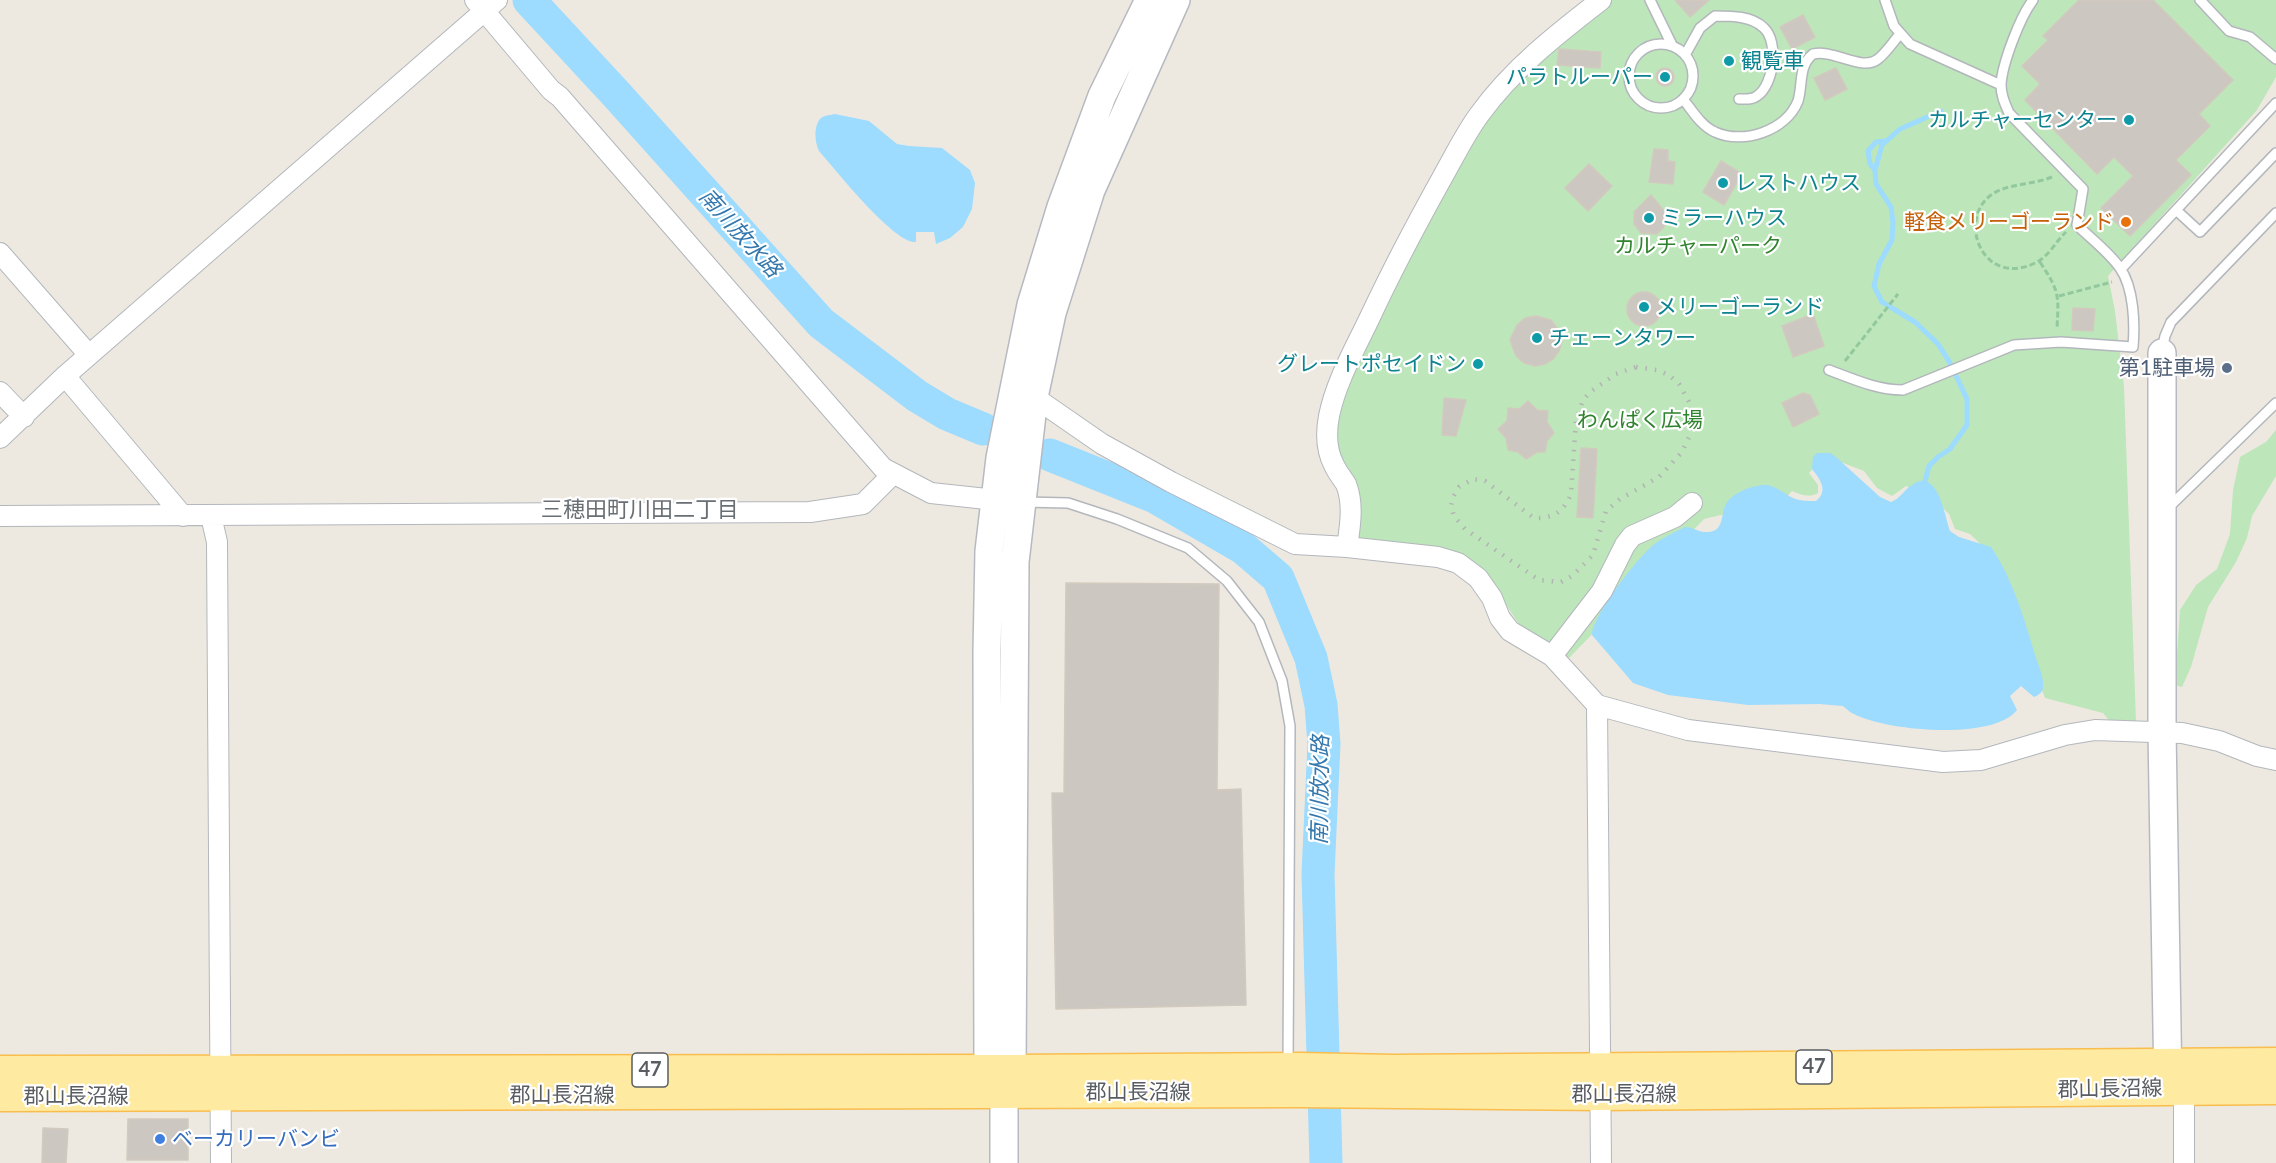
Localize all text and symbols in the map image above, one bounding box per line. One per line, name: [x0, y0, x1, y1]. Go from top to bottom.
place label: 観覧車: [1741, 48, 1804, 74]
marker: 観覧車: [1722, 54, 1736, 68]
place label: パラトルーパー: [1506, 64, 1653, 90]
marker: パラトルーパー: [1658, 70, 1672, 84]
place label: カルチャーセンター: [1928, 107, 2117, 133]
marker: カルチャーセンター: [2122, 113, 2136, 127]
place label: レストハウス: [1735, 170, 1861, 196]
marker: レストハウス: [1716, 176, 1730, 190]
water label: 南川放水路: [693, 183, 787, 283]
place label: ミラーハウス: [1661, 205, 1787, 231]
place label: 軽食メリーゴーランド: [1904, 209, 2114, 235]
marker: ミラーハウス: [1642, 211, 1656, 225]
marker: 軽食メリーゴーランド: [2119, 215, 2133, 229]
park label: カルチャーパーク: [1614, 233, 1782, 259]
place label: メリーゴーランド: [1656, 294, 1824, 320]
marker: メリーゴーランド: [1637, 300, 1651, 314]
place label: チェーンタワー: [1549, 325, 1696, 351]
marker: チェーンタワー: [1530, 331, 1544, 345]
place label: グレートポセイドン: [1277, 351, 1466, 377]
place label: 第1駐車場: [2119, 355, 2215, 381]
marker: グレートポセイドン: [1471, 357, 1485, 371]
marker: 第1駐車場: [2220, 361, 2234, 375]
park label: わんぱく広場: [1577, 407, 1703, 433]
district label: 三穂田町川田二丁目: [541, 497, 739, 523]
water label: 南川放水路: [1306, 735, 1334, 845]
road number: 47: [1796, 1050, 1832, 1084]
road number: 47: [632, 1053, 668, 1087]
street label: 郡山長沼線: [2057, 1075, 2163, 1103]
street label: 郡山長沼線: [1086, 1079, 1190, 1105]
street label: 郡山長沼線: [1572, 1081, 1676, 1107]
street label: 郡山長沼線: [510, 1082, 614, 1108]
street label: 郡山長沼線: [24, 1083, 128, 1109]
place label: ベーカリーバンビ: [172, 1126, 340, 1152]
marker: ベーカリーバンビ: [153, 1132, 167, 1146]

